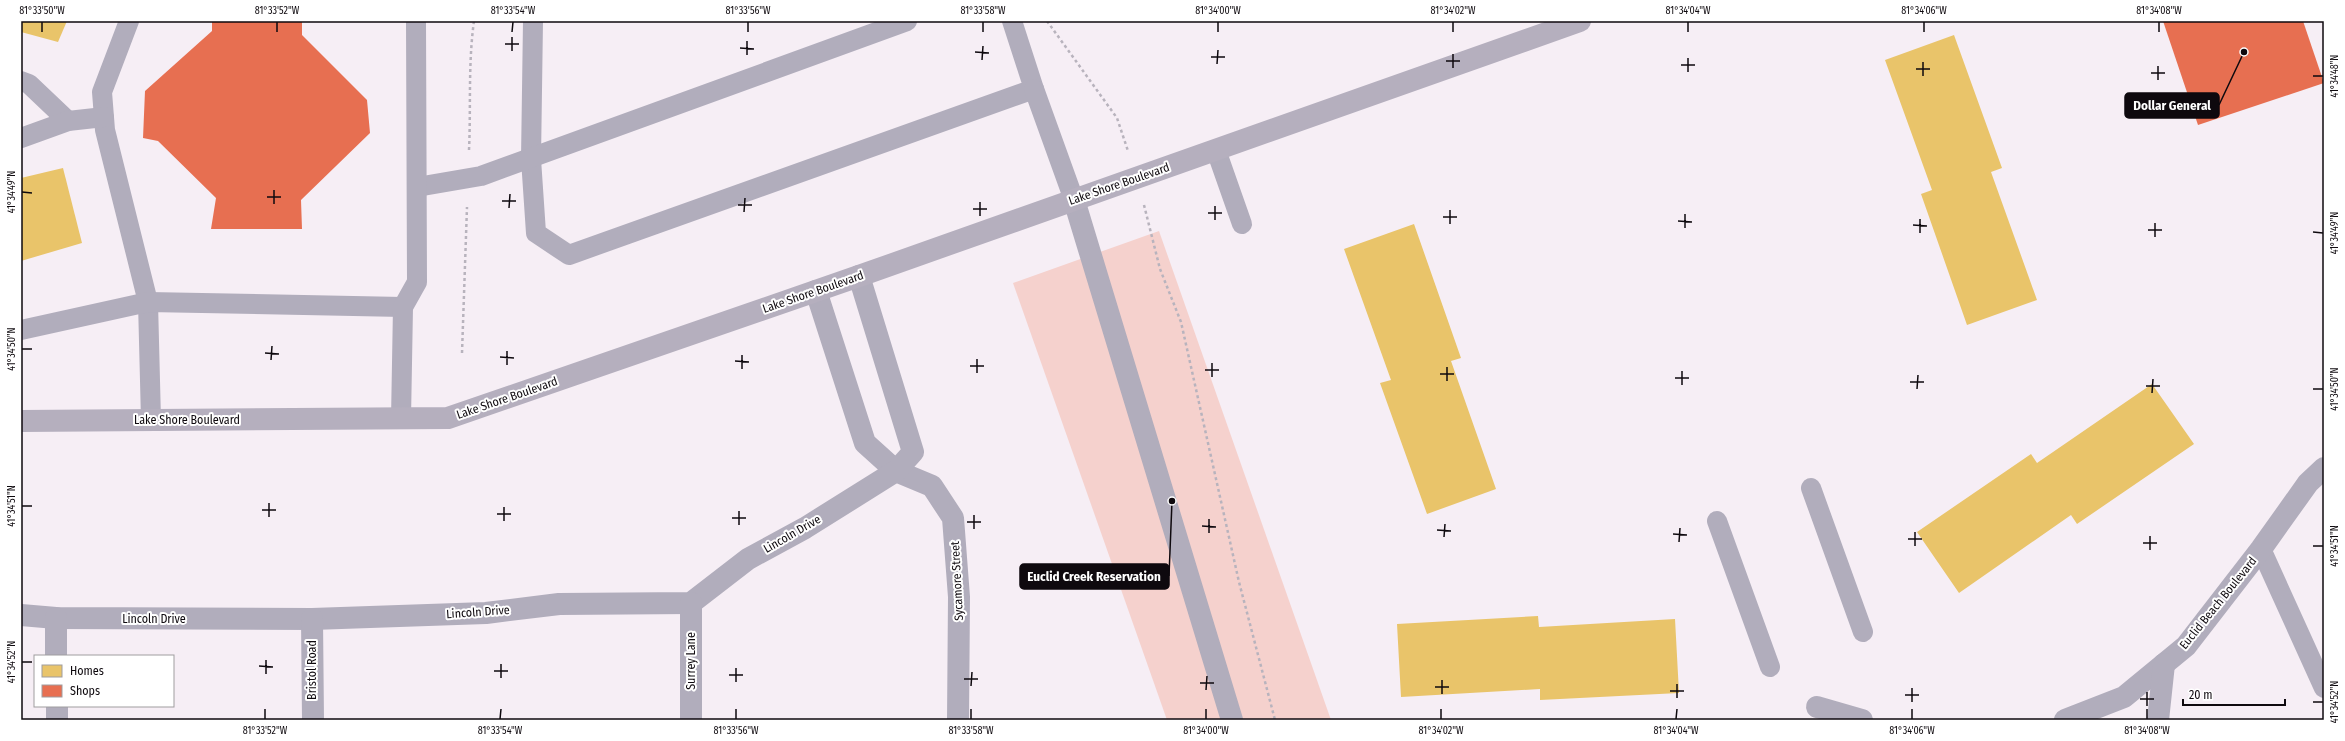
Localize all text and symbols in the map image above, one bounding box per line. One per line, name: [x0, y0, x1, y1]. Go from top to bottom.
text: 81°33'50"W: [19, 5, 65, 17]
text: 81°33'52"W: [255, 5, 300, 17]
text: 81°33'54"W: [491, 5, 536, 17]
text: 81°33'56"W: [726, 5, 771, 17]
text: 81°33'58"W: [960, 5, 1006, 17]
text: 81°34'00"W: [1195, 5, 1241, 17]
text: 81°34'02"W: [1431, 5, 1476, 17]
text: 81°34'04"W: [1666, 5, 1711, 17]
text: 81°34'06"W: [1901, 5, 1947, 17]
text: 81°34'08"W: [2136, 5, 2182, 17]
text: 41°34'48"N: [2329, 55, 2341, 97]
callout: Dollar General: [2125, 93, 2219, 118]
text: Dollar General: [2133, 98, 2211, 113]
street label: Lake Shore Boulevard: [1067, 160, 1171, 208]
text: 41°34'49"N: [6, 171, 18, 213]
text: 41°34'49"N: [2329, 212, 2341, 254]
street label: Lake Shore Boulevard: [761, 268, 865, 316]
text: 41°34'50"N: [6, 327, 18, 371]
text: 41°34'50"N: [2329, 367, 2341, 411]
street label: Lake Shore Boulevard: [455, 374, 559, 422]
street label: Lake Shore Boulevard: [134, 413, 240, 427]
text: 41°34'51"N: [6, 485, 18, 527]
street label: Lincoln Drive: [761, 512, 823, 556]
text: 41°34'51"N: [2329, 525, 2341, 567]
street label: Sycamore Street: [948, 541, 966, 621]
street label: Euclid Beach Boulevard: [2177, 554, 2259, 652]
callout: Euclid Creek Reservation: [1020, 564, 1169, 589]
text: Euclid Creek Reservation: [1027, 569, 1161, 584]
street label: Lincoln Drive: [446, 603, 510, 621]
street label: Lincoln Drive: [122, 612, 186, 626]
street label: Surrey Lane: [684, 632, 698, 690]
street label: Bristol Road: [305, 640, 319, 700]
text: 41°34'52"N: [6, 641, 18, 683]
legend: [34, 655, 174, 707]
text: Homes: [70, 664, 104, 678]
scale bar: [2183, 681, 2285, 707]
text: 41°34'52"N: [2329, 681, 2341, 723]
text: Shops: [70, 684, 100, 698]
text: 20 m: [2189, 688, 2213, 702]
text: 81°33'52"W: [243, 725, 288, 737]
text: 81°33'54"W: [478, 725, 523, 737]
text: 81°33'56"W: [714, 725, 759, 737]
text: 81°33'58"W: [948, 725, 994, 737]
text: 81°34'00"W: [1183, 725, 1229, 737]
text: 81°34'02"W: [1419, 725, 1464, 737]
text: 81°34'04"W: [1654, 725, 1699, 737]
text: 81°34'06"W: [1889, 725, 1935, 737]
text: 81°34'08"W: [2124, 725, 2170, 737]

